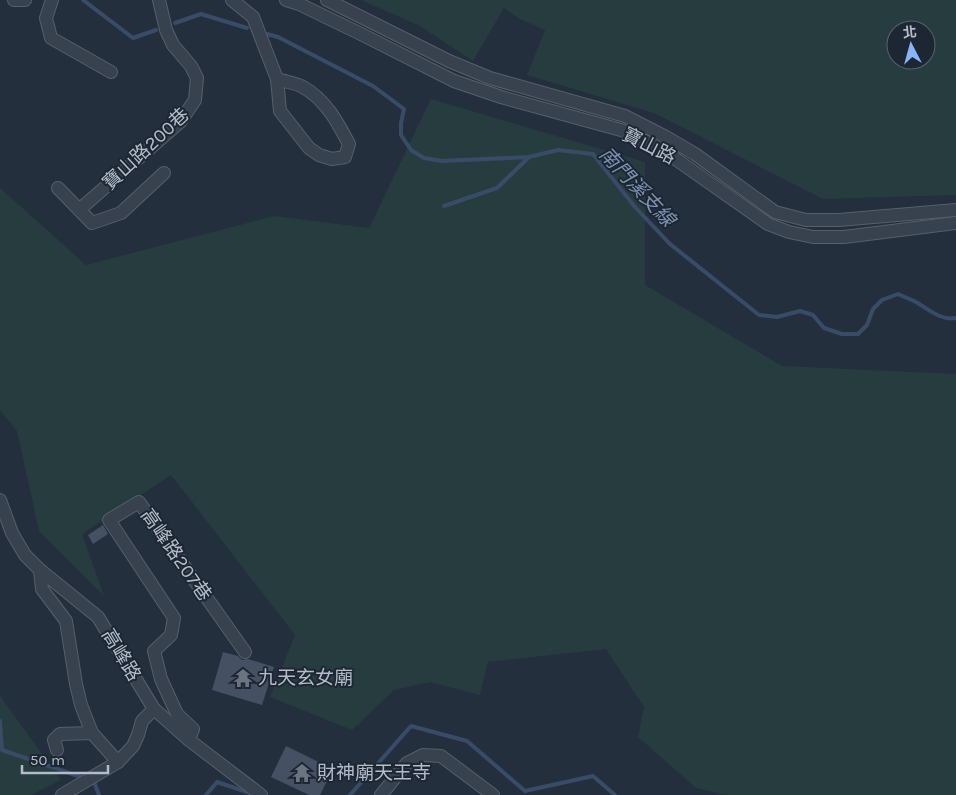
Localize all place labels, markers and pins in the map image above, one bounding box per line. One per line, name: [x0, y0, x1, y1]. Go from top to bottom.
temple icon: 九天玄女廟: [232, 667, 254, 689]
place label: 九天玄女廟: [258, 667, 353, 689]
temple icon: 財神廟天王寺: [291, 762, 313, 784]
place label: 財神廟天王寺: [317, 762, 431, 784]

